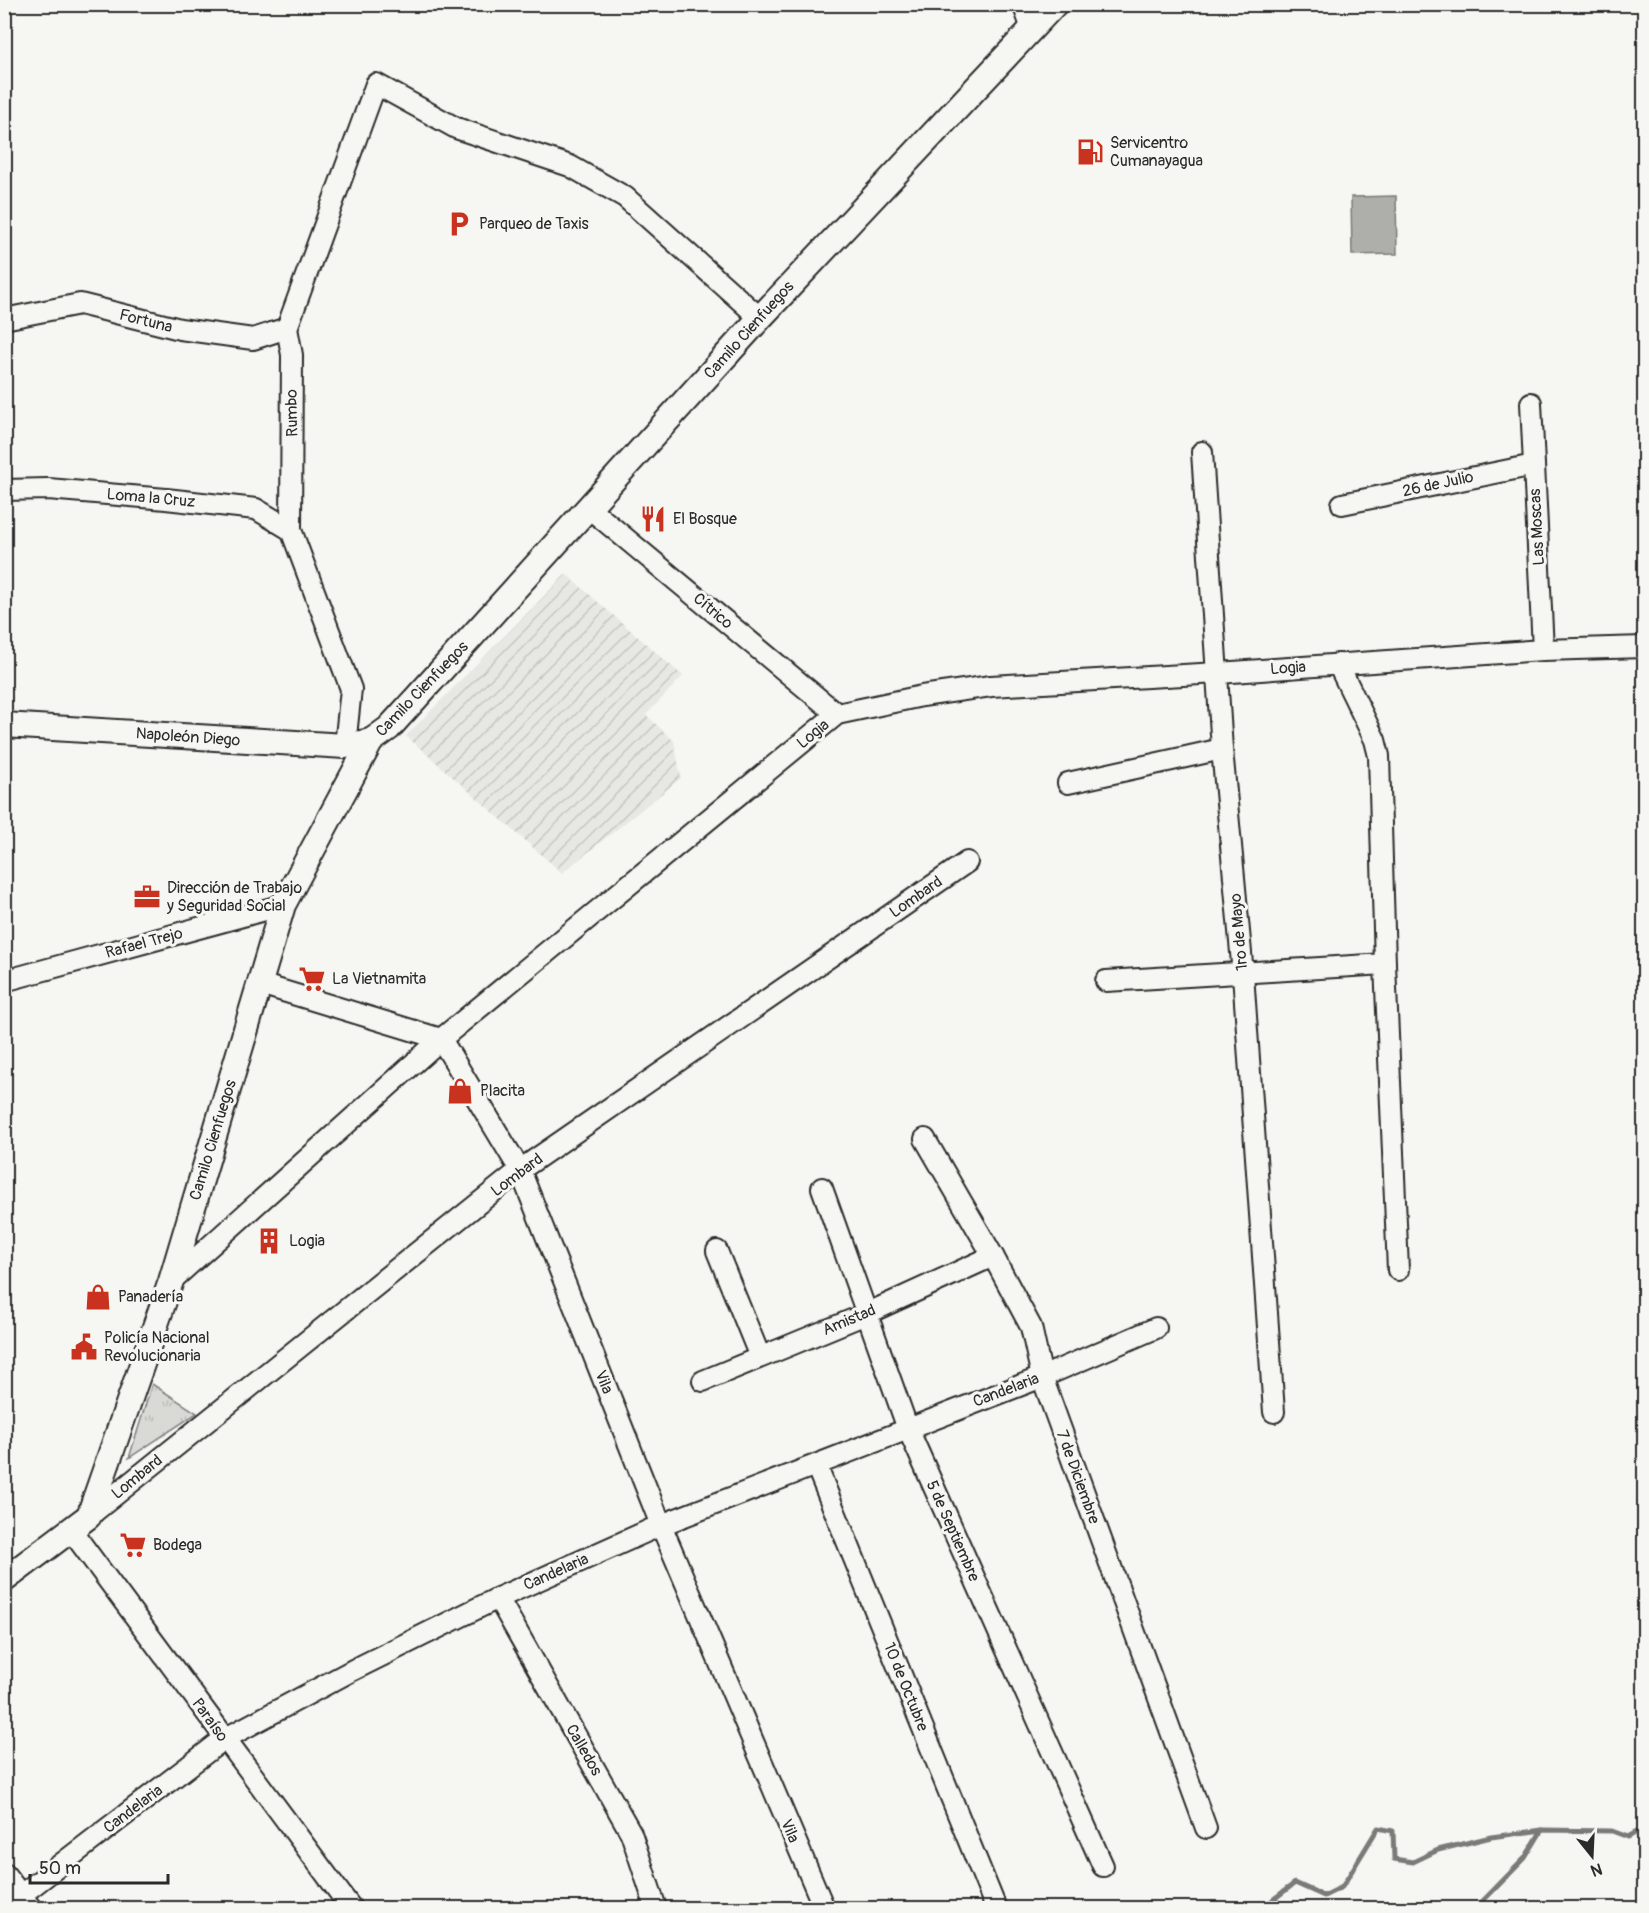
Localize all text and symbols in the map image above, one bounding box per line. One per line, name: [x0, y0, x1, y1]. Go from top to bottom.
place label: Servicentro Cumanayagua: [1110, 133, 1203, 171]
fuel station icon: Servicentro Cumanayagua: [1075, 137, 1105, 167]
parking icon: Parqueo de Taxis: [444, 209, 474, 239]
place label: Parqueo de Taxis: [479, 214, 589, 234]
street label: Camilo Cienfuegos: [700, 277, 798, 383]
street label: Fortuna: [117, 305, 175, 337]
street label: Rumbo: [282, 389, 302, 437]
street label: 26 de Julio: [1401, 467, 1476, 501]
street label: Loma la Cruz: [106, 484, 196, 512]
street label: Las Moscas: [1525, 488, 1549, 566]
restaurant icon: El Bosque: [638, 504, 668, 534]
place label: El Bosque: [673, 509, 737, 529]
street label: Cítrico: [689, 589, 737, 634]
street label: Camilo Cienfuegos: [371, 637, 473, 741]
street label: Logia: [1269, 657, 1307, 679]
street label: Logia: [793, 715, 833, 753]
street label: Napoleón Diego: [135, 723, 241, 751]
street label: Lombard: [886, 872, 946, 922]
place label: Dirección de Trabajo y Seguridad Social: [166, 878, 302, 916]
office icon: Dirección de Trabajo y Seguridad Social: [132, 882, 162, 912]
street label: 1ro de Mayo: [1226, 892, 1252, 971]
street label: Rafael Trejo: [103, 923, 185, 963]
supermarket icon: La Vietnamita: [297, 964, 327, 994]
place label: La Vietnamita: [332, 969, 426, 989]
shop icon: Placita: [445, 1076, 475, 1106]
street label: Camilo Cienfuegos: [185, 1077, 241, 1203]
place label: Placita: [480, 1081, 525, 1101]
street label: Lombard: [487, 1149, 547, 1201]
building icon: Logia: [254, 1226, 284, 1256]
place label: Logia: [289, 1231, 325, 1251]
shop icon: Panadería: [83, 1282, 113, 1312]
place label: Panadería: [118, 1287, 183, 1307]
street label: Amistad: [819, 1300, 879, 1340]
place label: Policía Nacional Revolucionaria: [104, 1328, 210, 1366]
public building icon: Policía Nacional Revolucionaria: [69, 1332, 99, 1362]
street label: Vila: [590, 1367, 618, 1397]
street label: Candelaria: [970, 1368, 1042, 1412]
street label: 7 de Diciembre: [1052, 1427, 1104, 1527]
street label: Lombard: [107, 1450, 167, 1504]
street label: 5 de Septiembre: [922, 1477, 984, 1585]
supermarket icon: Bodega: [118, 1530, 148, 1560]
place label: Bodega: [153, 1535, 202, 1555]
street label: Candelaria: [520, 1549, 592, 1595]
street label: 10 de Octubre: [879, 1640, 933, 1734]
street label: Paraíso: [188, 1694, 233, 1746]
street label: Calledos: [561, 1721, 607, 1779]
street label: Candelaria: [99, 1780, 167, 1838]
street label: Vila: [776, 1816, 804, 1846]
north arrow: [1562, 1826, 1622, 1886]
scale bar: [30, 1847, 168, 1885]
text: 50 m: [39, 1857, 81, 1880]
text: N: [1588, 1858, 1605, 1881]

